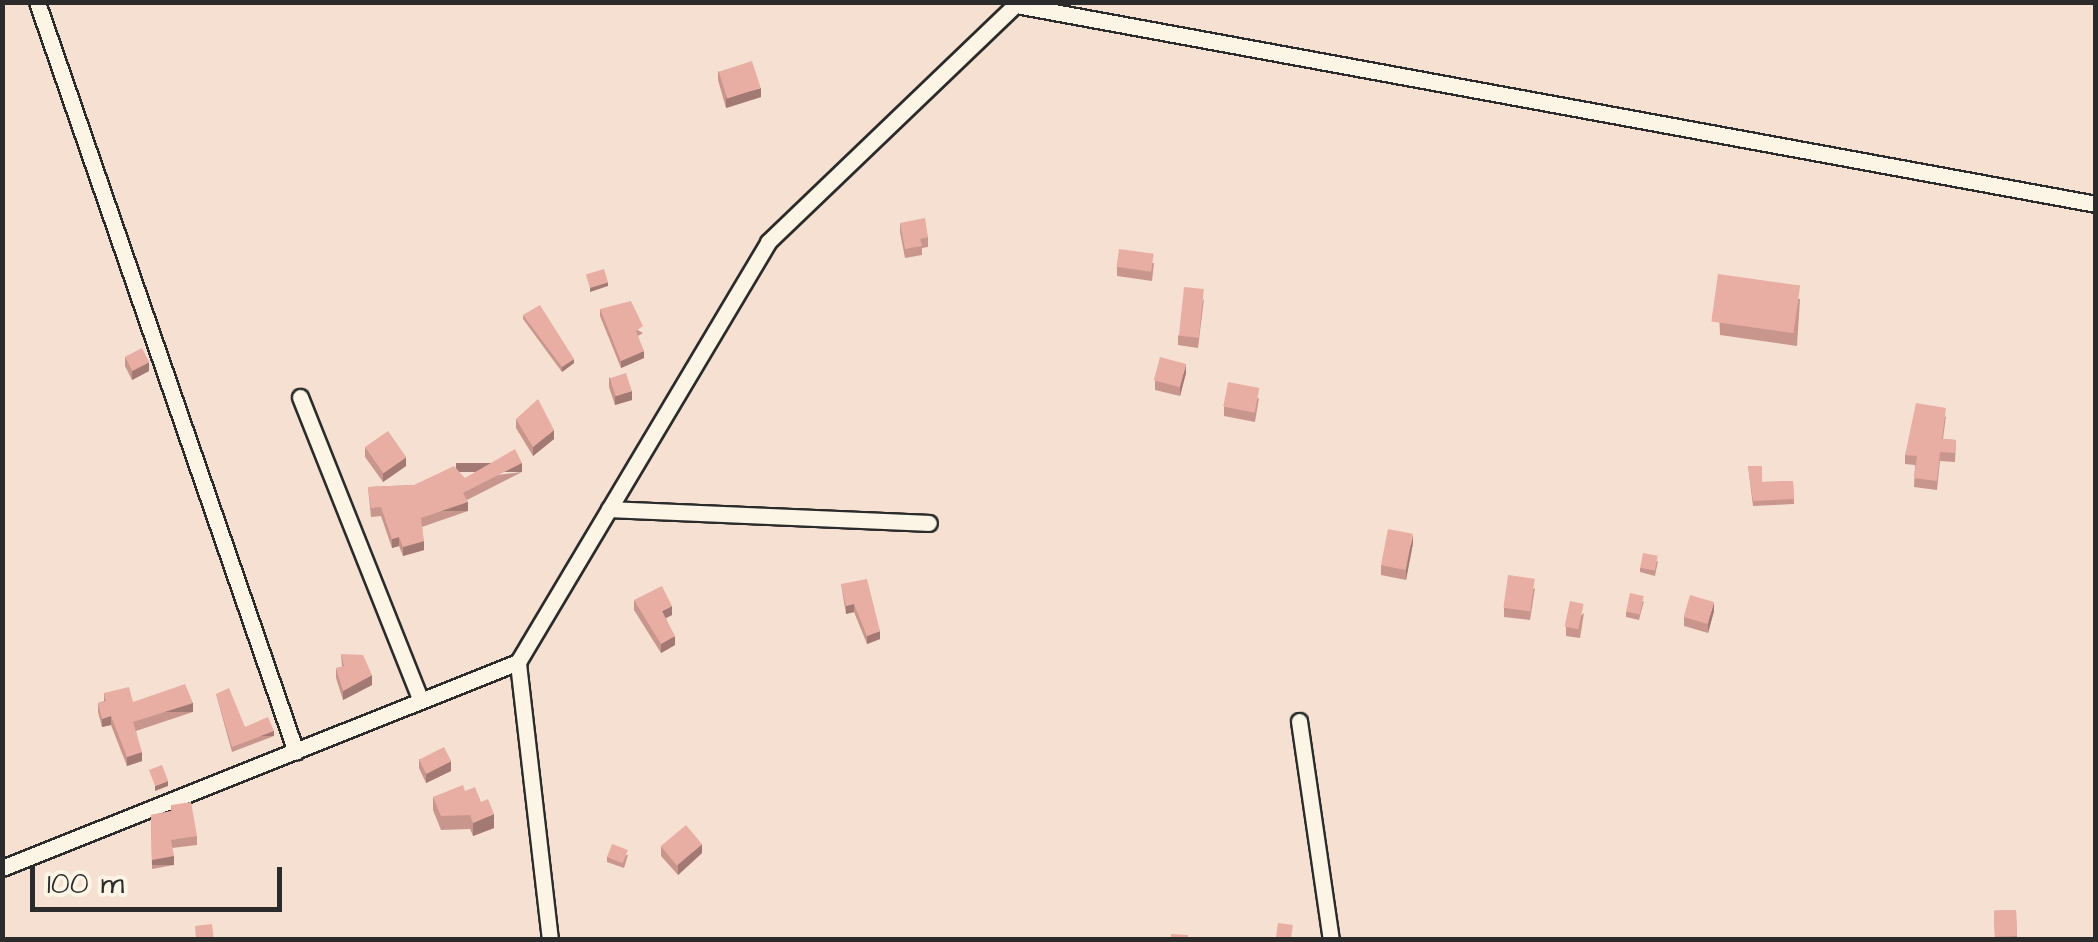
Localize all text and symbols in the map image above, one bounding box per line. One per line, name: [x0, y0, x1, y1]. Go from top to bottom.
scale bar: [35, 847, 288, 909]
text: 100 m: [47, 863, 124, 905]

